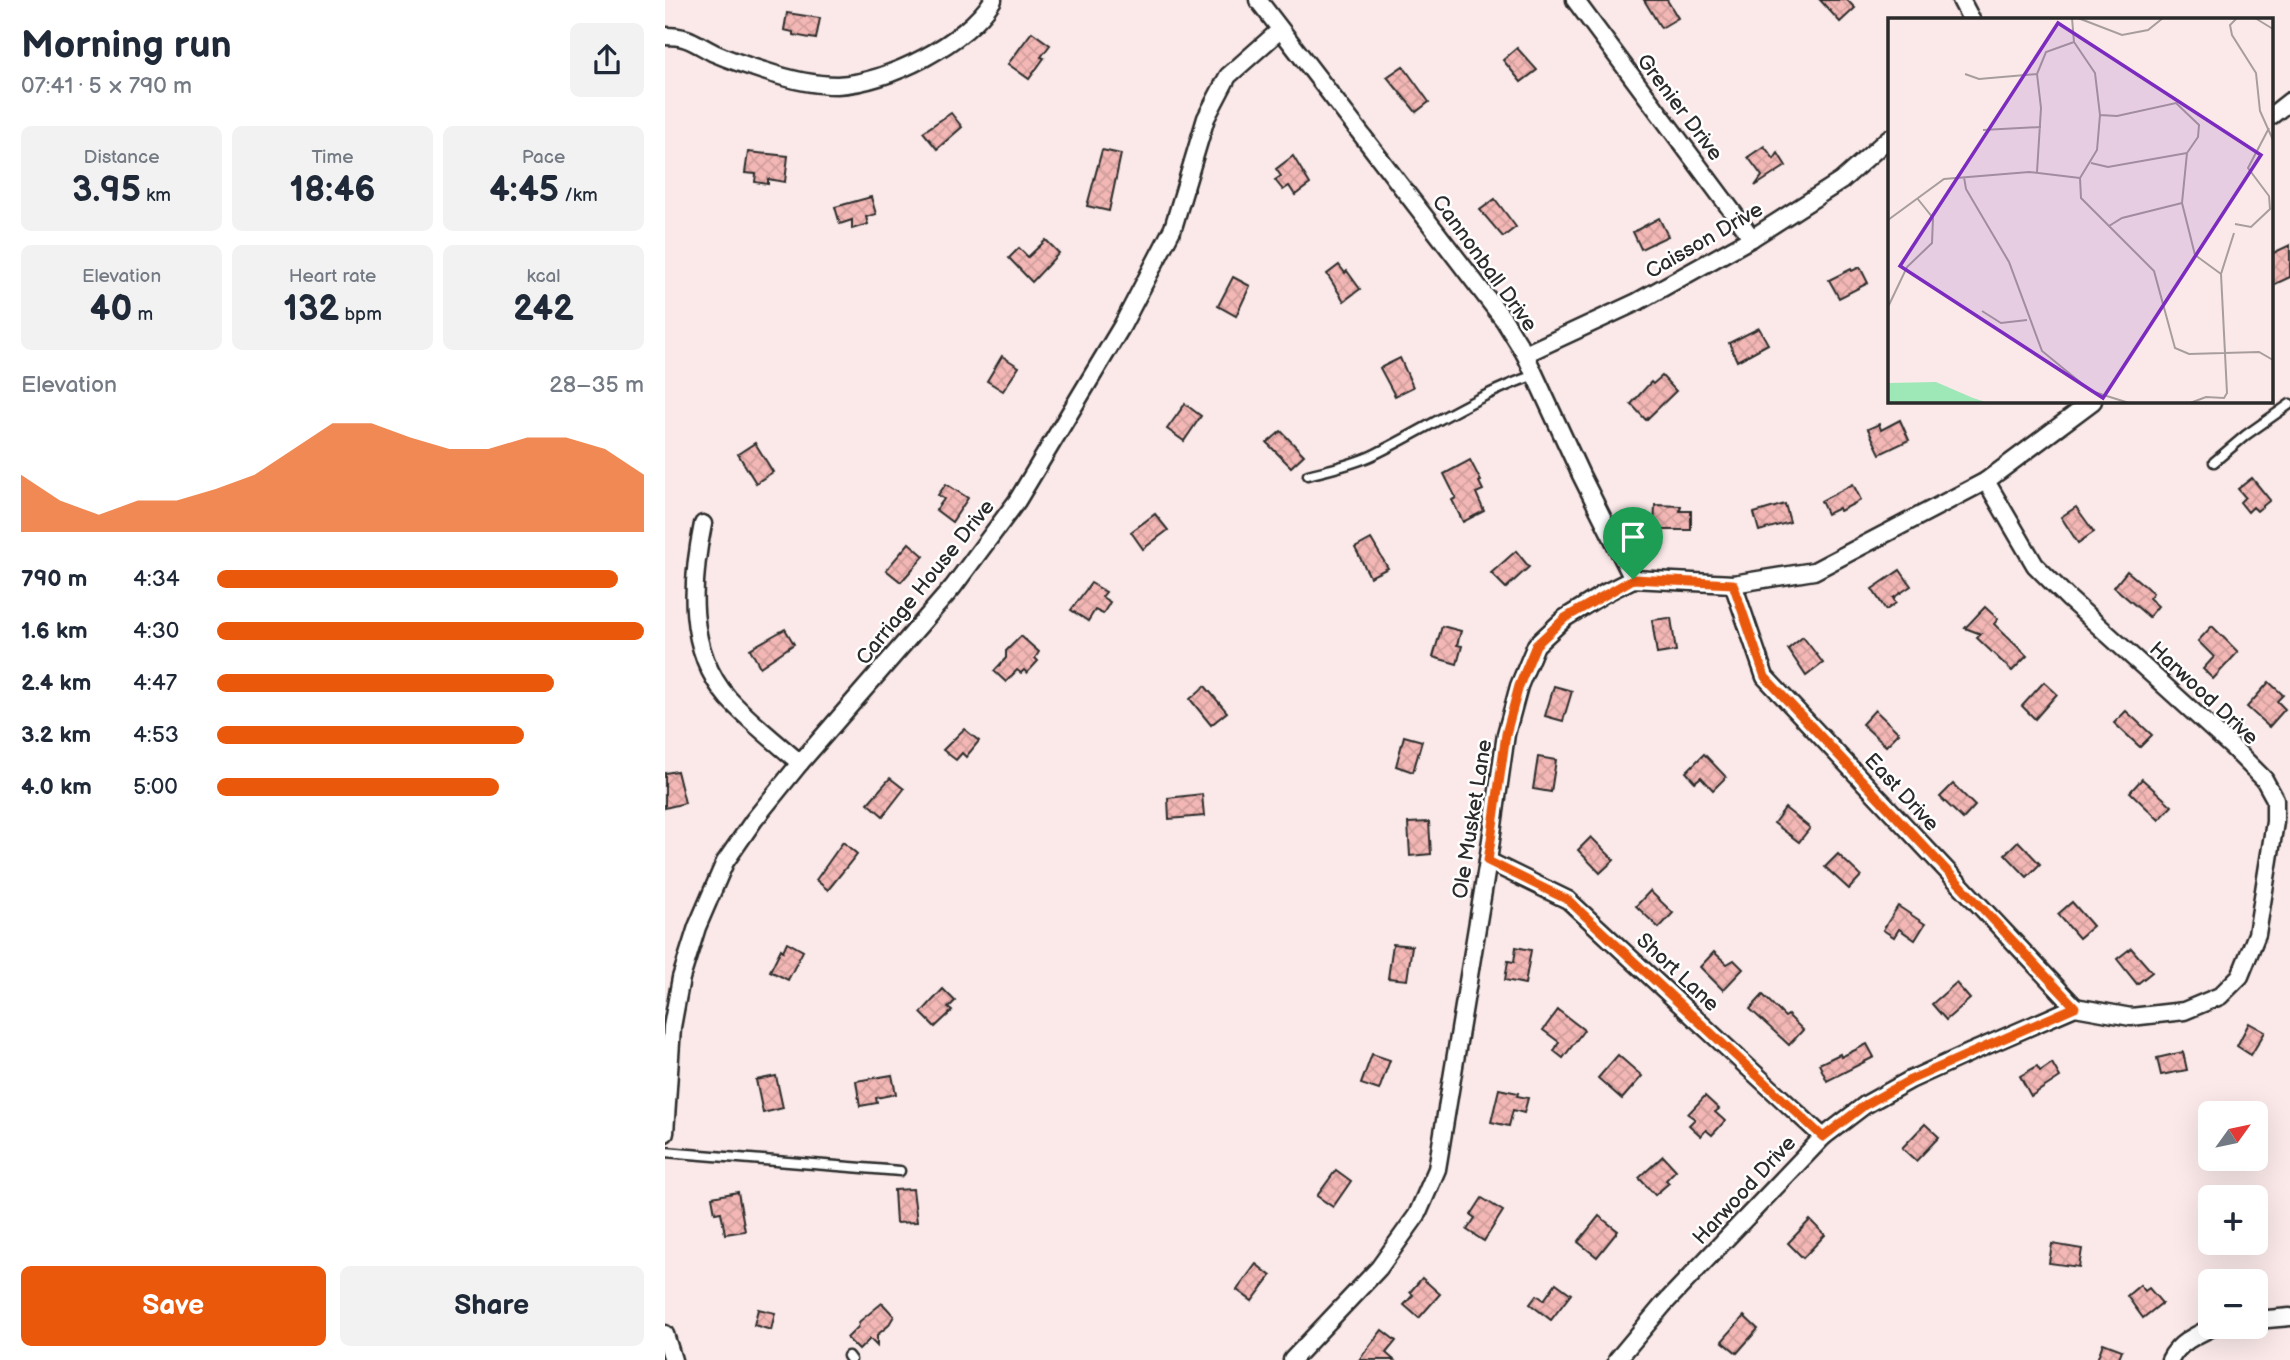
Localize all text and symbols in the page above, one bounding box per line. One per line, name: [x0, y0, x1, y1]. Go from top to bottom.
inset map: [1888, 18, 2273, 402]
text: Morning run: [21, 23, 232, 68]
button: share: [570, 23, 644, 97]
street label: Grenier Drive: [1631, 49, 1728, 166]
text: 07:41 · 5 × 790 m: [21, 72, 192, 100]
text: Distance: [84, 146, 159, 169]
text: Time: [311, 146, 354, 169]
text: Pace: [522, 146, 565, 169]
text: 3.95: [72, 169, 141, 212]
text: 18:46: [290, 169, 376, 212]
text: 4:45: [489, 169, 559, 212]
text: km: [141, 184, 171, 207]
text: /km: [559, 184, 598, 207]
street label: Cannonball Drive: [1427, 190, 1542, 336]
street label: Caisson Drive: [1641, 197, 1767, 284]
text: Elevation: [82, 265, 161, 288]
text: Heart rate: [289, 265, 376, 288]
text: kcal: [526, 265, 561, 288]
text: 40: [90, 288, 132, 331]
text: 132: [283, 288, 339, 331]
text: 242: [513, 288, 574, 331]
text: m: [132, 303, 153, 326]
text: bpm: [339, 303, 382, 326]
text: Elevation: [21, 371, 117, 399]
text: 28–35 m: [549, 371, 644, 399]
street label: Carriage House Drive: [851, 495, 1000, 670]
pin: [1603, 507, 1663, 579]
icon: arrive: [1614, 518, 1652, 556]
text: 790 m: [21, 565, 87, 593]
text: 4:34: [133, 565, 180, 593]
text: 1.6 km: [21, 617, 88, 645]
text: 4:30: [133, 617, 179, 645]
street label: Harwood Drive: [2144, 637, 2263, 750]
text: 2.4 km: [21, 669, 91, 697]
text: 4:47: [133, 669, 177, 697]
text: 3.2 km: [21, 721, 91, 749]
text: 4:53: [133, 721, 179, 749]
street label: Ole Musket Lane: [1448, 738, 1497, 901]
street label: East Drive: [1859, 748, 1944, 837]
text: 4.0 km: [21, 773, 92, 801]
text: 5:00: [133, 773, 178, 801]
street label: Short Lane: [1631, 928, 1724, 1017]
north arrow: [2198, 1101, 2268, 1171]
map controls: [2198, 1101, 2268, 1339]
street label: Harwood Drive: [1688, 1131, 1801, 1250]
button: +: [2198, 1185, 2268, 1255]
button: Save: [21, 1266, 326, 1346]
button: Share: [340, 1266, 644, 1346]
button: −: [2198, 1269, 2268, 1339]

